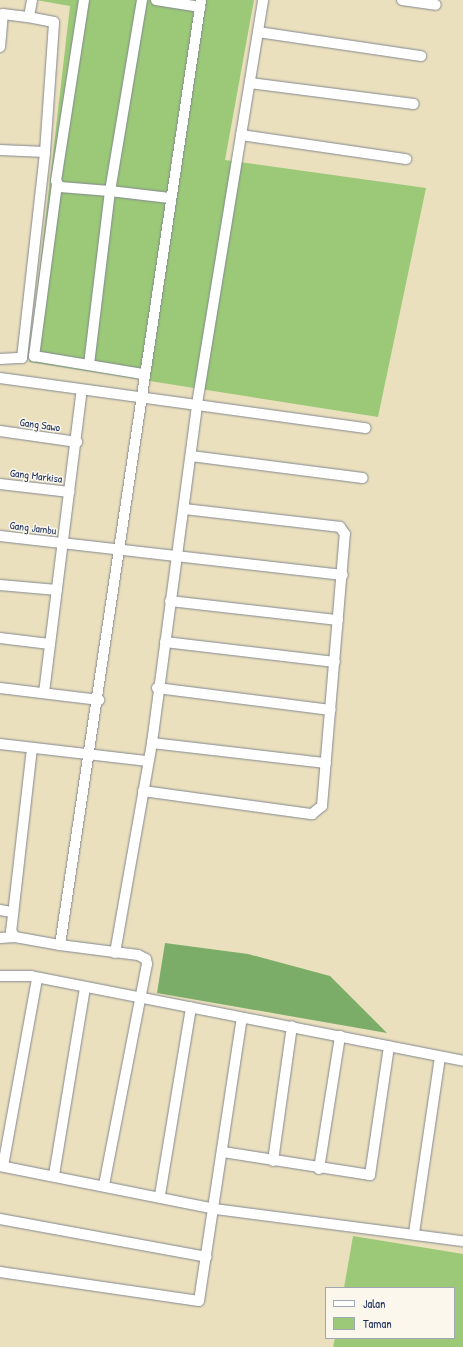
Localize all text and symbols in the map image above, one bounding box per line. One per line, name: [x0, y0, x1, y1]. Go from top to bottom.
street label: Gang Sawo: [19, 416, 61, 434]
street label: Gang Markisa: [9, 466, 63, 486]
street label: Gang Jambu: [9, 519, 57, 537]
legend: [325, 1287, 455, 1339]
text: Jalan: [363, 1295, 385, 1312]
text: Taman: [363, 1315, 392, 1332]

